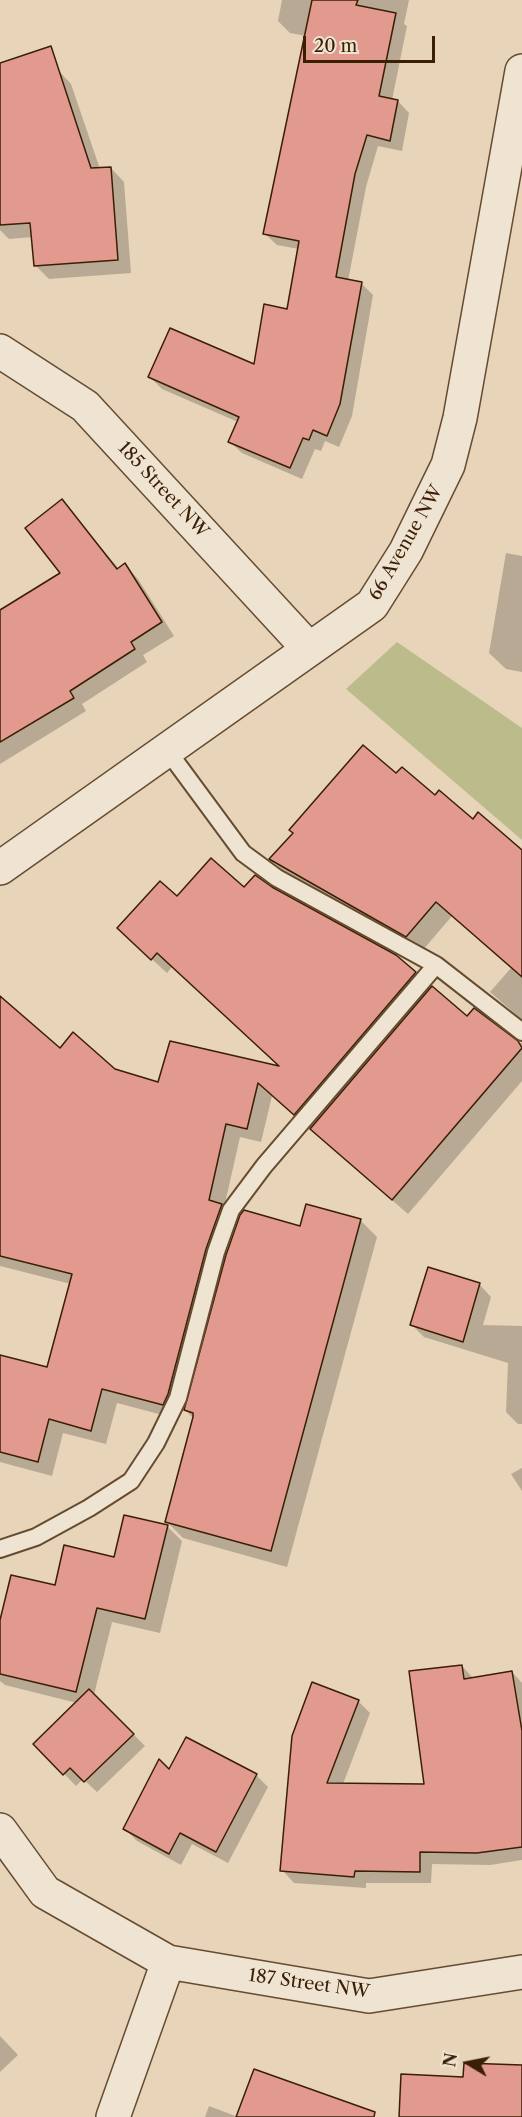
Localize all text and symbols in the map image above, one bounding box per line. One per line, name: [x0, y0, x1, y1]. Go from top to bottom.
scale bar: [306, 24, 438, 62]
text: 20 m: [314, 35, 357, 57]
street label: 185 Street NW: [113, 438, 213, 542]
street label: 66 Avenue NW: [364, 482, 448, 604]
street label: 187 Street NW: [247, 1965, 371, 2003]
north arrow: [438, 2033, 498, 2093]
text: N: [439, 2051, 461, 2068]

